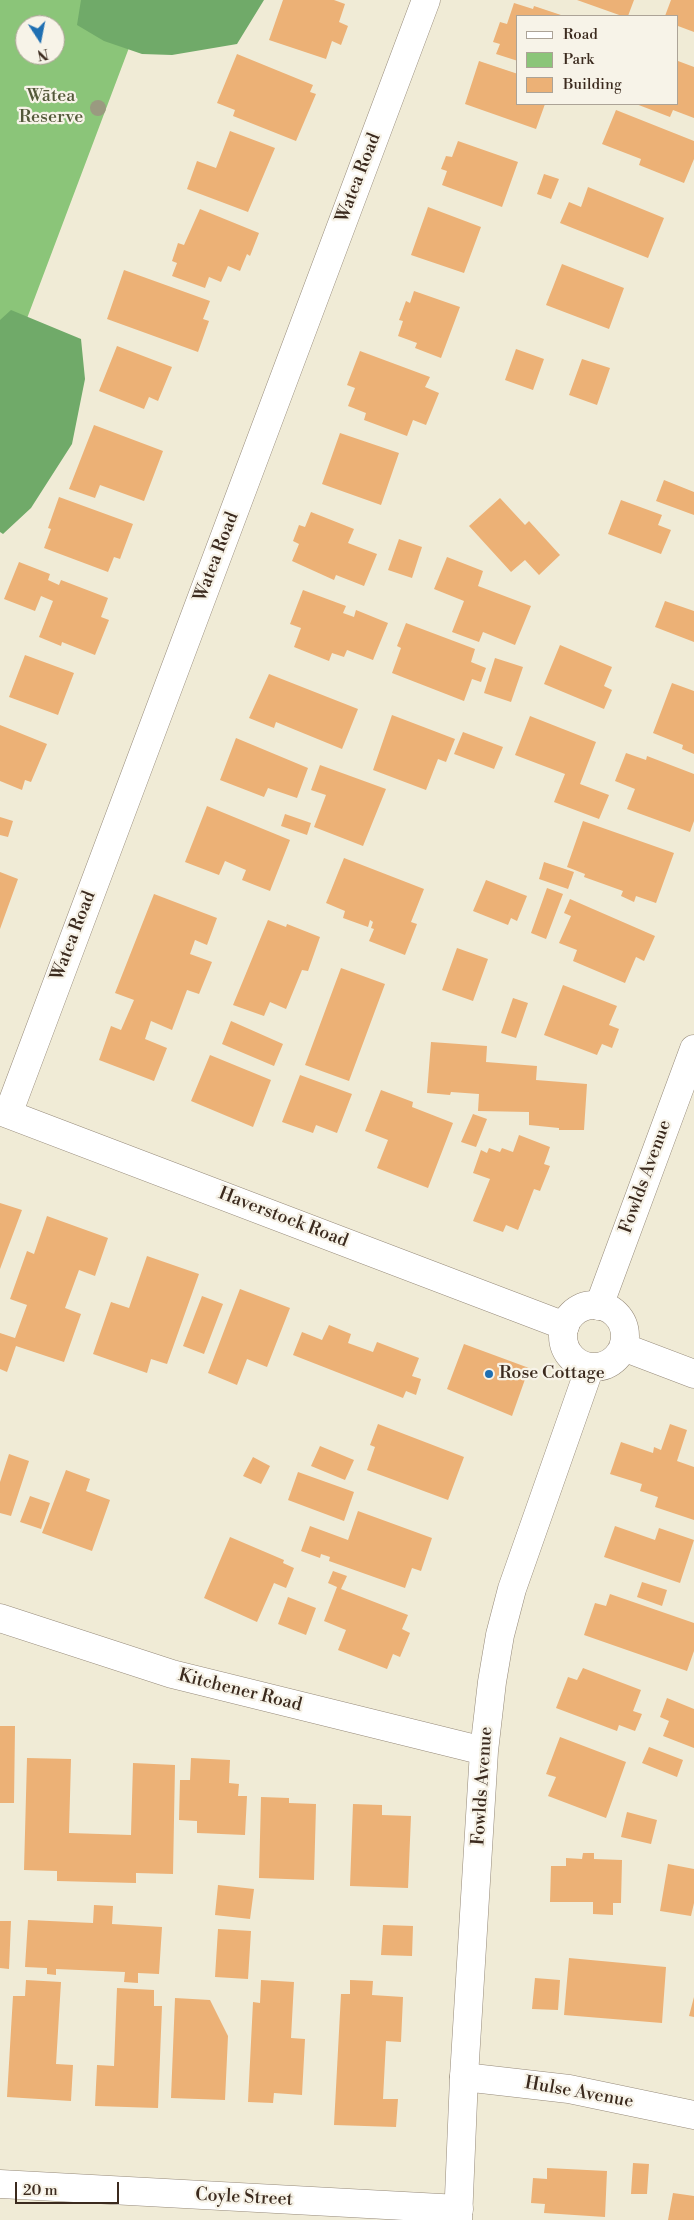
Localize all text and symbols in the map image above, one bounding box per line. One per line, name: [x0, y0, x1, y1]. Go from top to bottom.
north arrow: [15, 15, 65, 65]
legend: [516, 15, 679, 105]
text: Road: [563, 25, 598, 44]
text: N: [36, 44, 50, 64]
text: Park: [563, 50, 594, 69]
text: Building: [563, 75, 622, 94]
park label: Wātea Reserve: [19, 86, 83, 128]
street label: Watea Road: [332, 130, 386, 226]
street label: Watea Road: [190, 509, 244, 605]
street label: Watea Road: [47, 888, 101, 984]
street label: Fowlds Avenue: [615, 1117, 677, 1237]
street label: Haverstock Road: [215, 1183, 351, 1253]
place label: Rose Cottage: [499, 1363, 605, 1385]
marker: Rose Cottage: [483, 1368, 495, 1380]
street label: Kitchener Road: [176, 1665, 304, 1717]
street label: Fowlds Avenue: [468, 1726, 498, 1846]
street label: Hulse Avenue: [523, 2073, 635, 2113]
scale bar: [18, 2172, 121, 2204]
text: 20 m: [23, 2181, 58, 2200]
street label: Coyle Street: [195, 2185, 293, 2211]

